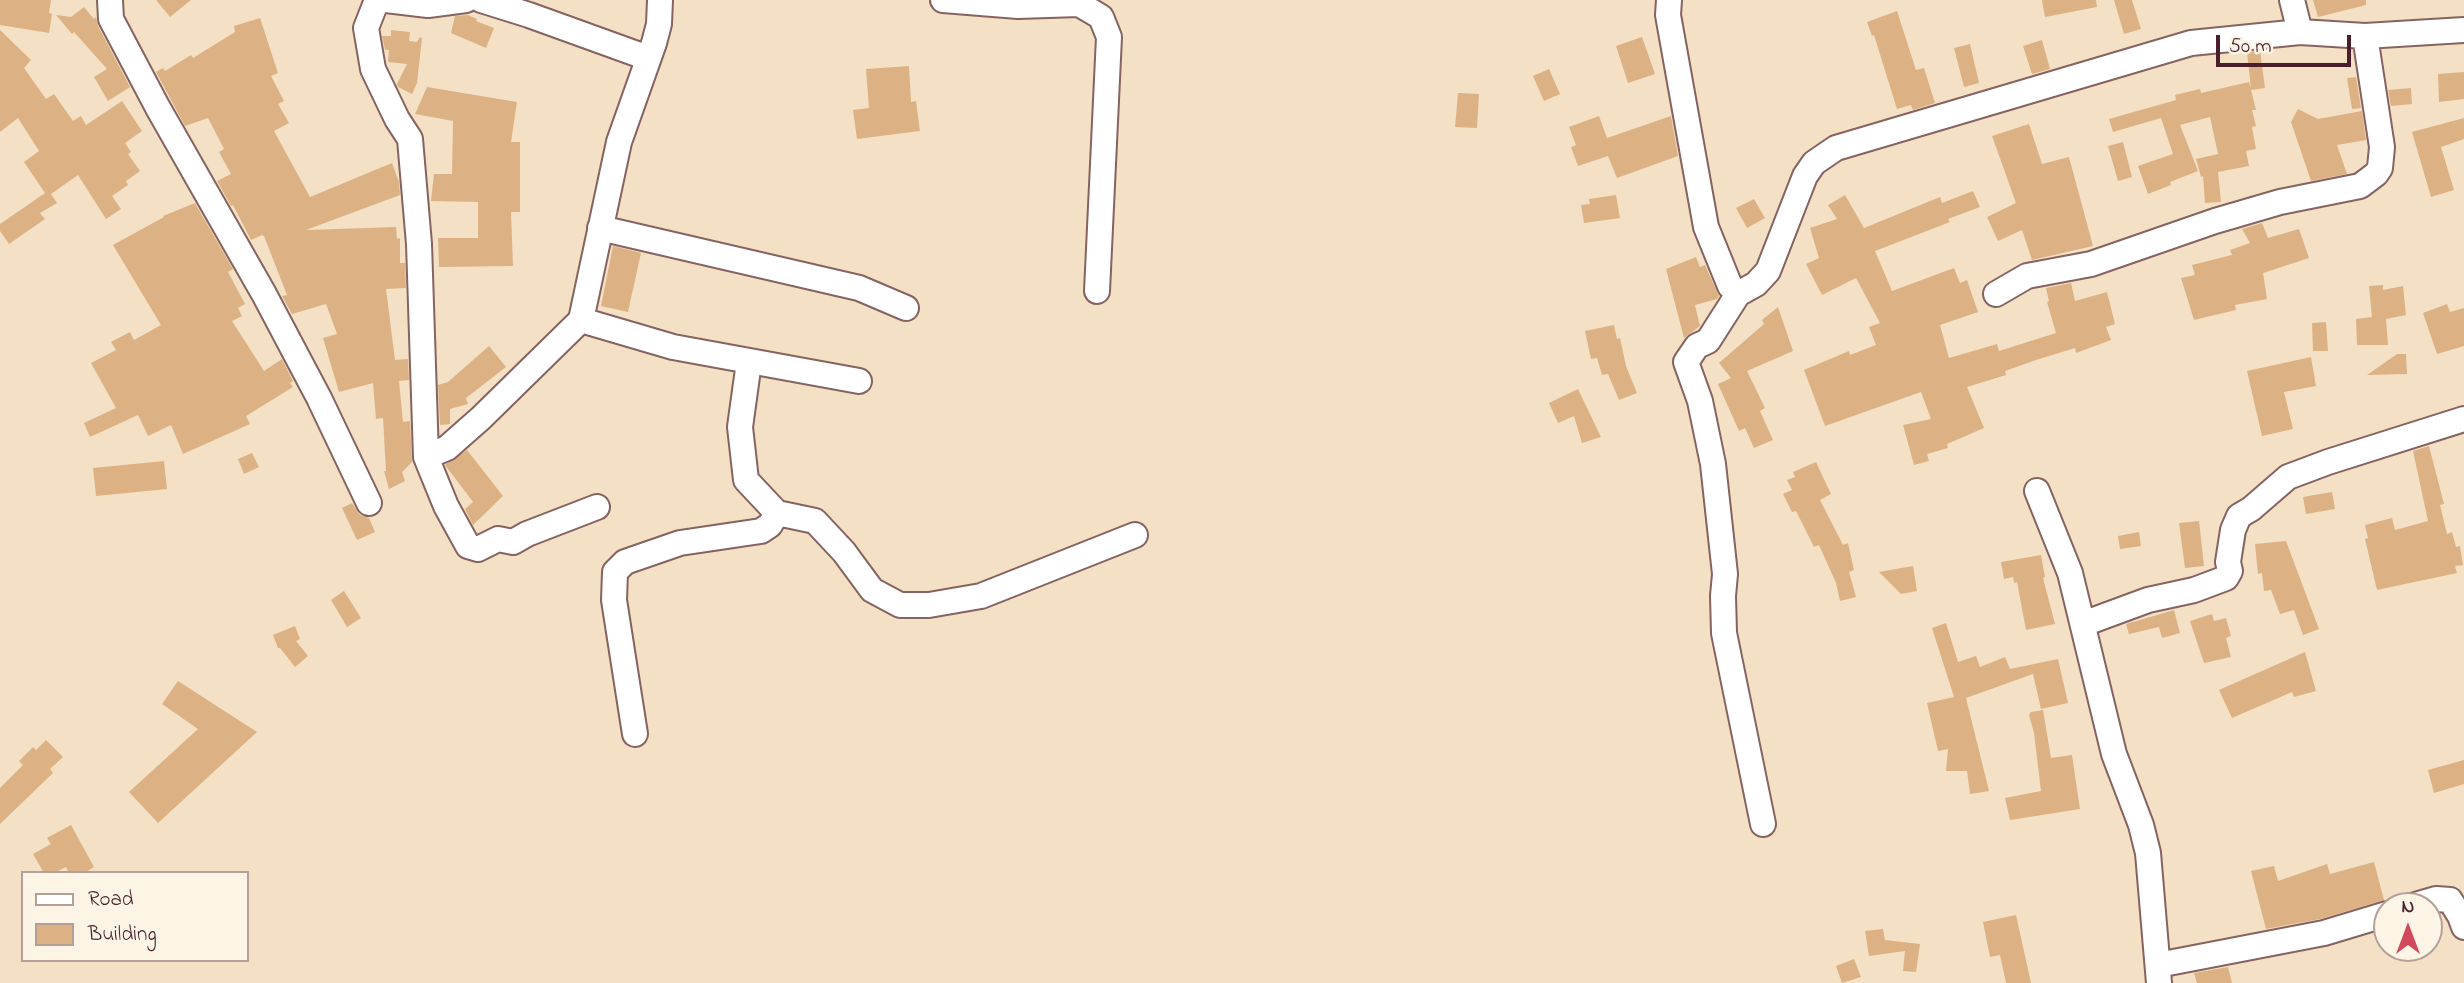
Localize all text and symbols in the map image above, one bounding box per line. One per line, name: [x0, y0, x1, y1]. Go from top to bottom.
scale bar: [2219, 21, 2354, 65]
text: 50 m: [2229, 32, 2272, 62]
legend: [21, 871, 248, 962]
text: Road: [88, 885, 134, 915]
north arrow: [2373, 892, 2443, 962]
text: N: [2402, 894, 2414, 921]
text: Building: [88, 920, 157, 950]

